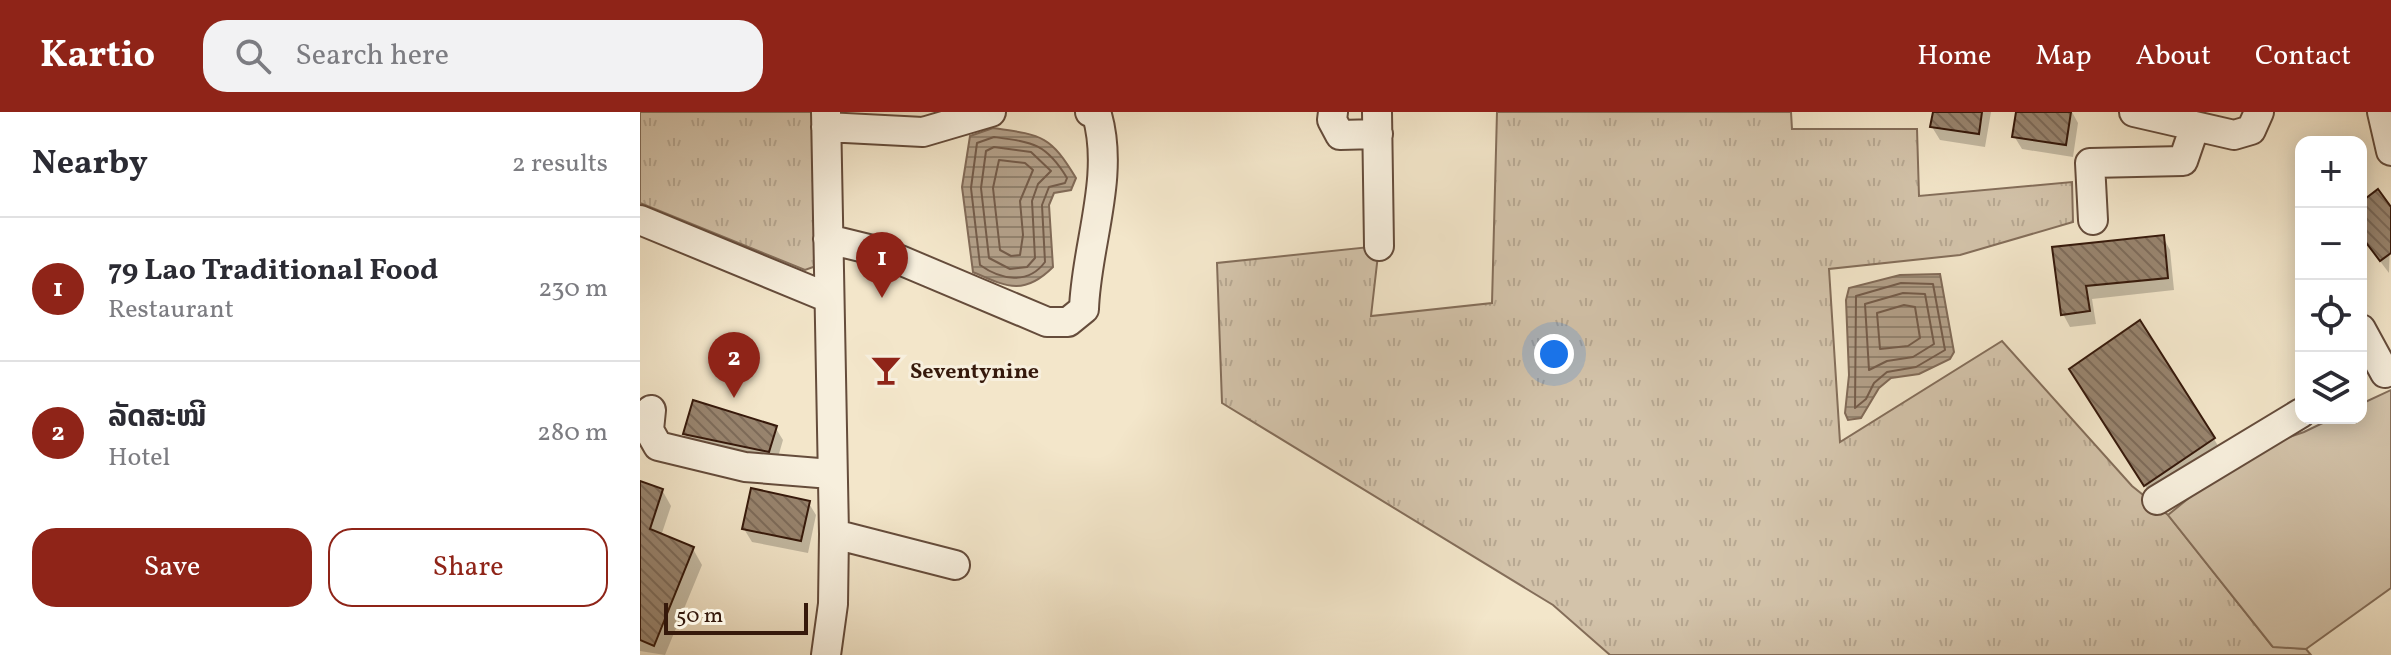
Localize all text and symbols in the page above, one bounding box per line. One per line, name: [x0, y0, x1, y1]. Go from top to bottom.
search box: [203, 20, 763, 92]
text: Kartio: [40, 30, 155, 83]
icon: search: [231, 34, 275, 78]
text: Search here: [295, 35, 449, 77]
text: Home: [1917, 37, 1991, 76]
text: Map: [2035, 37, 2091, 76]
text: About: [2135, 37, 2211, 76]
text: Contact: [2255, 37, 2351, 76]
map controls: [2295, 136, 2367, 424]
button: +: [2295, 136, 2367, 208]
text: Nearby: [32, 141, 148, 188]
text: 2 results: [512, 146, 608, 182]
button: −: [2295, 208, 2367, 280]
pin: 1: [856, 232, 908, 298]
text: 79 Lao Traditional Food: [108, 250, 438, 292]
text: 1: [53, 271, 63, 307]
text: 230 m: [538, 271, 608, 307]
button: locate: [2295, 280, 2367, 352]
text: Restaurant: [108, 292, 234, 328]
pin: 2: [708, 332, 760, 398]
your location: [1534, 334, 1574, 374]
button: layers: [2295, 352, 2367, 424]
bar icon: Seventynine: [869, 353, 903, 387]
place label: Seventynine: [910, 357, 1039, 388]
text: ລັດສະໝີ: [108, 397, 206, 439]
text: 2: [51, 415, 65, 451]
text: 280 m: [537, 415, 608, 451]
text: Hotel: [108, 440, 170, 476]
button: Save: [32, 528, 312, 607]
button: Share: [328, 528, 608, 607]
scale bar: [664, 599, 808, 635]
text: 50 m: [676, 601, 723, 632]

